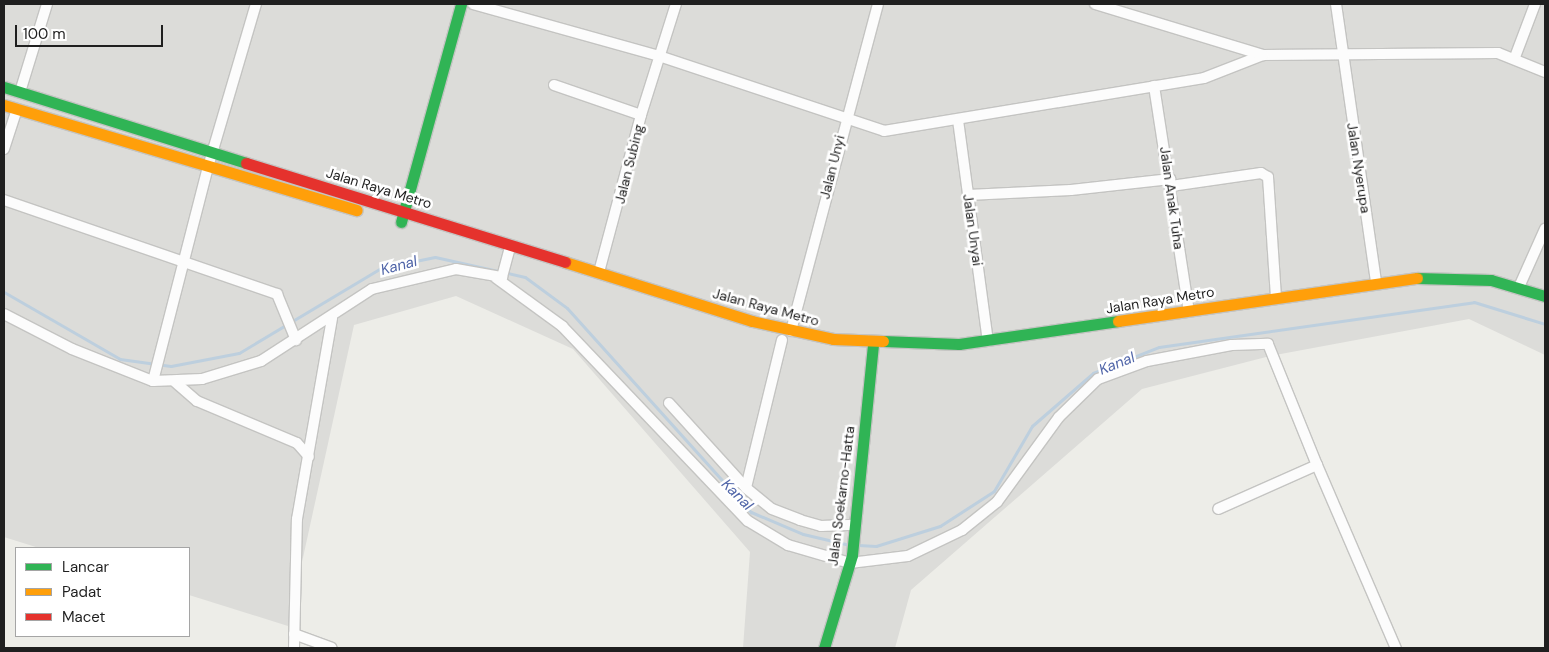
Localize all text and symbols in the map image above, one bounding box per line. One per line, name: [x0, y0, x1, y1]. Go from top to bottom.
scale bar: [18, 15, 165, 47]
text: 100 m: [23, 24, 66, 44]
street label: Jalan Nyerupa: [1344, 122, 1374, 214]
street label: Jalan Subing: [611, 123, 647, 205]
street label: Jalan Unyi: [816, 133, 848, 201]
street label: Jalan Anak Tuha: [1156, 145, 1188, 251]
street label: Jalan Raya Metro: [324, 164, 434, 212]
street label: Jalan Unyai: [960, 193, 986, 267]
water label: Kanal: [379, 253, 419, 279]
street label: Jalan Raya Metro: [1105, 283, 1215, 317]
street label: Jalan Raya Metro: [711, 285, 821, 329]
water label: Kanal: [1096, 349, 1138, 379]
street label: Jalan Soekarno-Hatta: [824, 425, 858, 567]
water label: Kanal: [718, 476, 756, 514]
legend: [15, 547, 190, 637]
text: Lancar: [62, 557, 109, 577]
text: Padat: [62, 582, 102, 602]
text: Macet: [62, 607, 106, 627]

